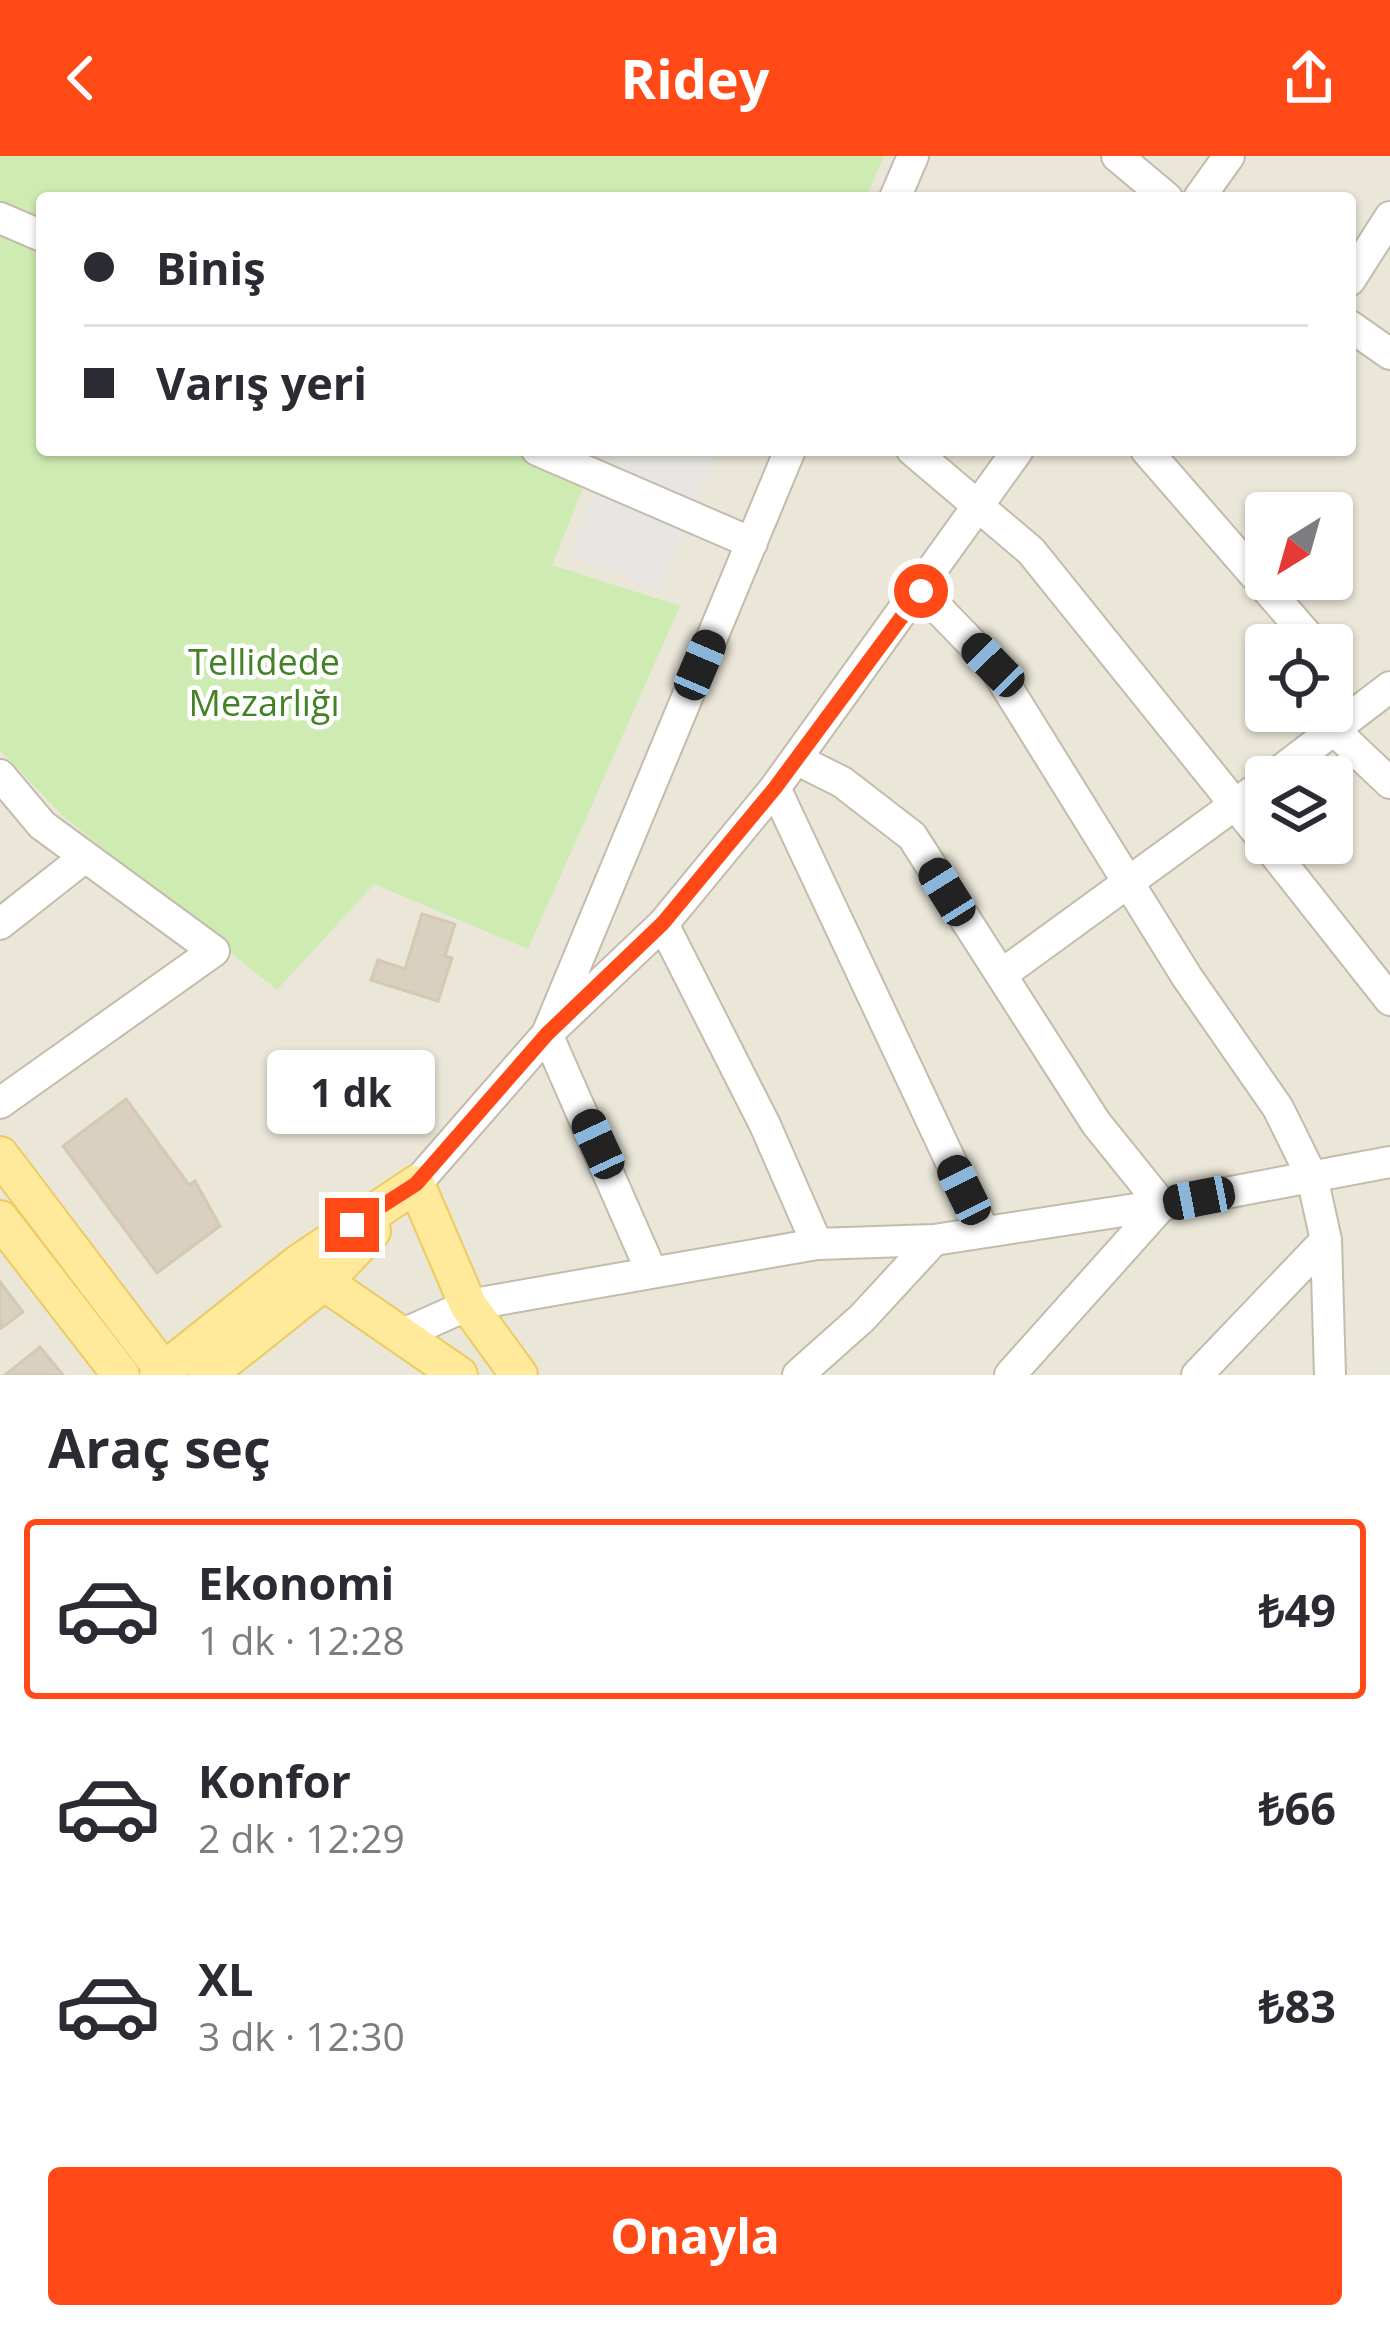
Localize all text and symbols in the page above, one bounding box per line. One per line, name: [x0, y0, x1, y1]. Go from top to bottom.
text: Ridey: [621, 41, 769, 115]
icon: back: [48, 45, 114, 111]
icon: share: [1276, 45, 1342, 111]
text: Biniş: [156, 237, 266, 298]
text: Varış yeri: [156, 352, 367, 413]
north arrow: [1245, 492, 1353, 600]
map controls: [1245, 492, 1353, 864]
route start: [894, 564, 948, 618]
button: locate: [1245, 624, 1353, 732]
car: [669, 625, 731, 705]
car: [955, 627, 1031, 703]
park label: Tellidede Mezarlığı: [188, 637, 340, 727]
button: layers: [1245, 756, 1353, 864]
car: [913, 852, 981, 932]
callout: 1 dk: [268, 1051, 436, 1135]
text: 1 dk: [310, 1065, 392, 1118]
car: [566, 1104, 630, 1184]
car: [932, 1150, 996, 1230]
car: [1160, 1173, 1238, 1223]
route end: [325, 1198, 379, 1252]
text: Araç seç: [48, 1410, 271, 1484]
text: Ekonomi: [198, 1552, 394, 1613]
icon: car: [54, 1555, 162, 1663]
text: ₺49: [1259, 1579, 1336, 1640]
text: 1 dk · 12:28: [198, 1613, 405, 1666]
text: Konfor: [198, 1750, 351, 1811]
icon: car: [54, 1753, 162, 1861]
text: ₺66: [1259, 1777, 1336, 1838]
text: 2 dk · 12:29: [198, 1811, 405, 1864]
text: XL: [198, 1948, 253, 2009]
icon: car: [54, 1951, 162, 2059]
text: ₺83: [1259, 1975, 1336, 2036]
text: 3 dk · 12:30: [198, 2009, 405, 2062]
button: Onayla: [48, 2167, 1342, 2305]

